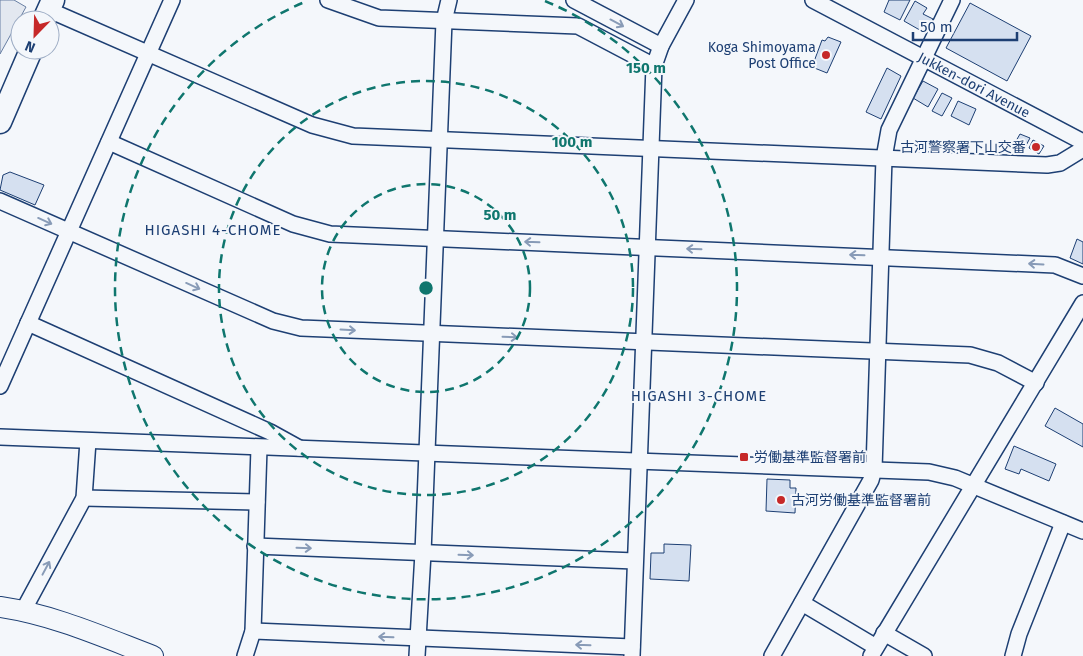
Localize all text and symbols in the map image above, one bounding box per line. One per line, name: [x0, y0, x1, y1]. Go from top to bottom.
north arrow: [10, 10, 60, 60]
scale bar: [913, 10, 1017, 42]
text: 50 m: [920, 18, 953, 36]
one-way arrow: [609, 19, 624, 28]
text: N: [23, 37, 38, 56]
place label: Koga Shimoyama Post Office: [708, 39, 816, 72]
street label: Jukken-dori Avenue: [915, 48, 1033, 121]
marker: Koga Shimoyama Post Office: [820, 49, 832, 61]
text: 150 m: [626, 59, 666, 77]
text: 100 m: [552, 133, 592, 151]
place label: 古河警察署下山交番: [900, 139, 1026, 156]
marker: 古河警察署下山交番: [1030, 141, 1042, 153]
text: 50 m: [483, 206, 517, 224]
one-way arrow: [37, 216, 52, 226]
district label: HIGASHI 4-CHOME: [144, 221, 282, 239]
one-way arrow: [524, 238, 540, 247]
one-way arrow: [687, 244, 703, 254]
one-way arrow: [849, 251, 865, 260]
one-way arrow: [1029, 259, 1045, 268]
centre of rings: [417, 279, 435, 297]
one-way arrow: [185, 281, 200, 291]
one-way arrow: [339, 326, 355, 335]
one-way arrow: [502, 333, 518, 342]
district label: HIGASHI 3-CHOME: [631, 387, 767, 405]
place label: 労働基準監督署前: [754, 449, 866, 466]
marker: 労働基準監督署前: [738, 451, 750, 463]
place label: 古河労働基準監督署前: [791, 492, 931, 509]
marker: 古河労働基準監督署前: [775, 494, 787, 506]
one-way arrow: [296, 544, 312, 553]
one-way arrow: [458, 550, 474, 559]
one-way arrow: [41, 560, 51, 575]
one-way arrow: [378, 632, 394, 642]
one-way arrow: [576, 641, 592, 650]

